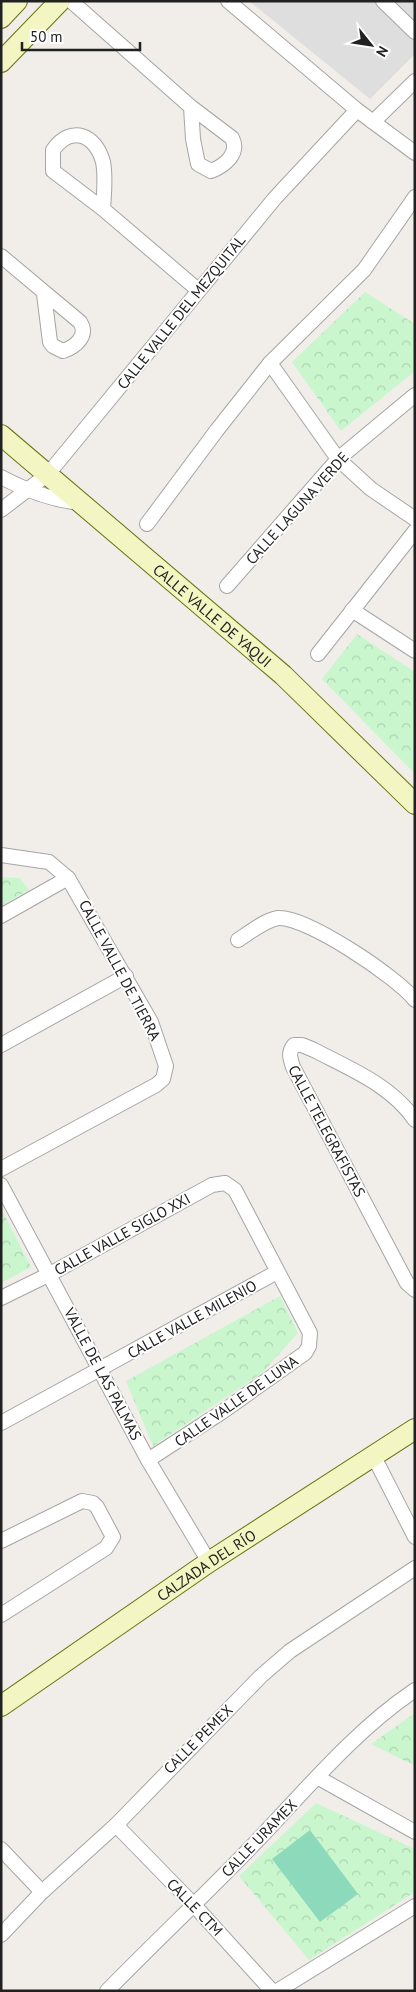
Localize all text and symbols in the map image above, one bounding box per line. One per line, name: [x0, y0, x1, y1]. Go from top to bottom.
scale bar: [22, 20, 140, 52]
north arrow: [346, 20, 396, 70]
text: 50 m: [30, 27, 63, 46]
text: N: [372, 43, 392, 60]
street label: CALLE VALLE DEL MEZQUITAL: [113, 231, 249, 393]
street label: CALLE LAGUNA VERDE: [241, 448, 353, 568]
street label: CALLE VALLE DE YAQUI: [149, 559, 276, 671]
street label: CALLE VALLE DE TIERRA: [75, 896, 165, 1044]
street label: CALLE TELEGRAFISTAS: [284, 1062, 370, 1200]
street label: CALLE VALLE SIGLO XXI: [51, 1189, 193, 1279]
street label: CALLE VALLE MILENIO: [124, 1276, 260, 1362]
street label: VALLE DE LAS PALMAS: [60, 1304, 146, 1443]
street label: CALLE VALLE DE LUNA: [171, 1351, 302, 1451]
street label: CALZADA DEL RÍO: [153, 1525, 259, 1605]
street label: CALLE PEMEX: [159, 1700, 237, 1778]
street label: CALLE URAMEX: [217, 1795, 301, 1881]
street label: CALLE CTM: [163, 1874, 227, 1940]

